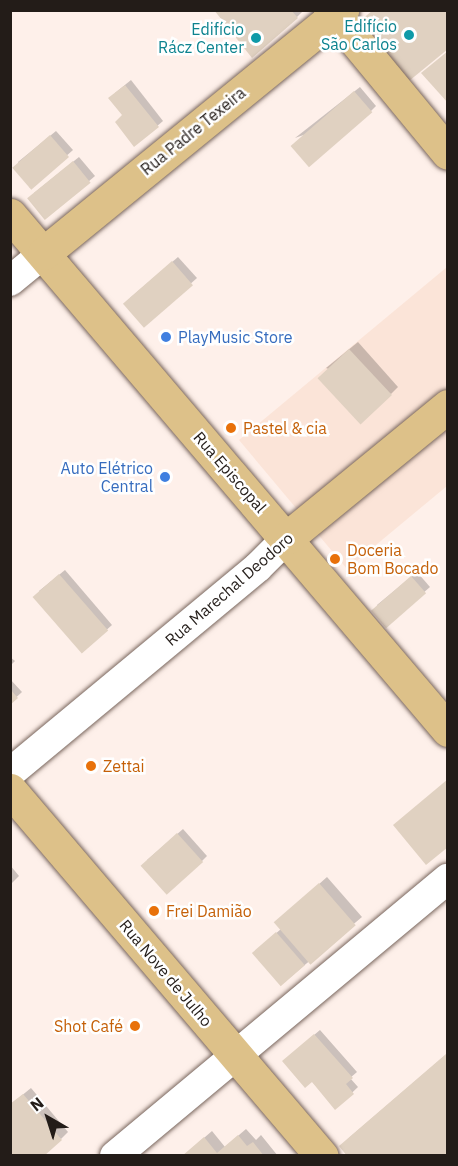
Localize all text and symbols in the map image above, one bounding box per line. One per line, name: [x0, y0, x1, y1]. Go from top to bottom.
place label: Edifício São Carlos: [321, 16, 397, 54]
place label: Edifício Rácz Center: [158, 19, 244, 57]
marker: Edifício São Carlos: [402, 28, 416, 42]
marker: Edifício Rácz Center: [249, 31, 263, 45]
street label: Rua Padre Texeira: [137, 83, 249, 179]
place label: PlayMusic Store: [178, 327, 293, 347]
marker: PlayMusic Store: [159, 330, 173, 344]
place label: Pastel & cia: [243, 418, 327, 438]
marker: Pastel & cia: [224, 421, 238, 435]
street label: Rua Episcopal: [190, 428, 270, 516]
place label: Auto Elétrico Central: [61, 458, 153, 496]
marker: Auto Elétrico Central: [158, 470, 172, 484]
street label: Rua Marechal Deodoro: [161, 528, 297, 650]
place label: Doceria Bom Bocado: [347, 540, 438, 578]
marker: Doceria Bom Bocado: [328, 552, 342, 566]
place label: Zettai: [103, 756, 145, 776]
marker: Zettai: [84, 759, 98, 773]
place label: Frei Damião: [166, 901, 252, 921]
marker: Frei Damião: [147, 904, 161, 918]
street label: Rua Nove de Julho: [116, 916, 216, 1030]
place label: Shot Café: [54, 1016, 123, 1036]
marker: Shot Café: [128, 1019, 142, 1033]
north arrow: [18, 1088, 78, 1148]
text: N: [26, 1093, 47, 1115]

